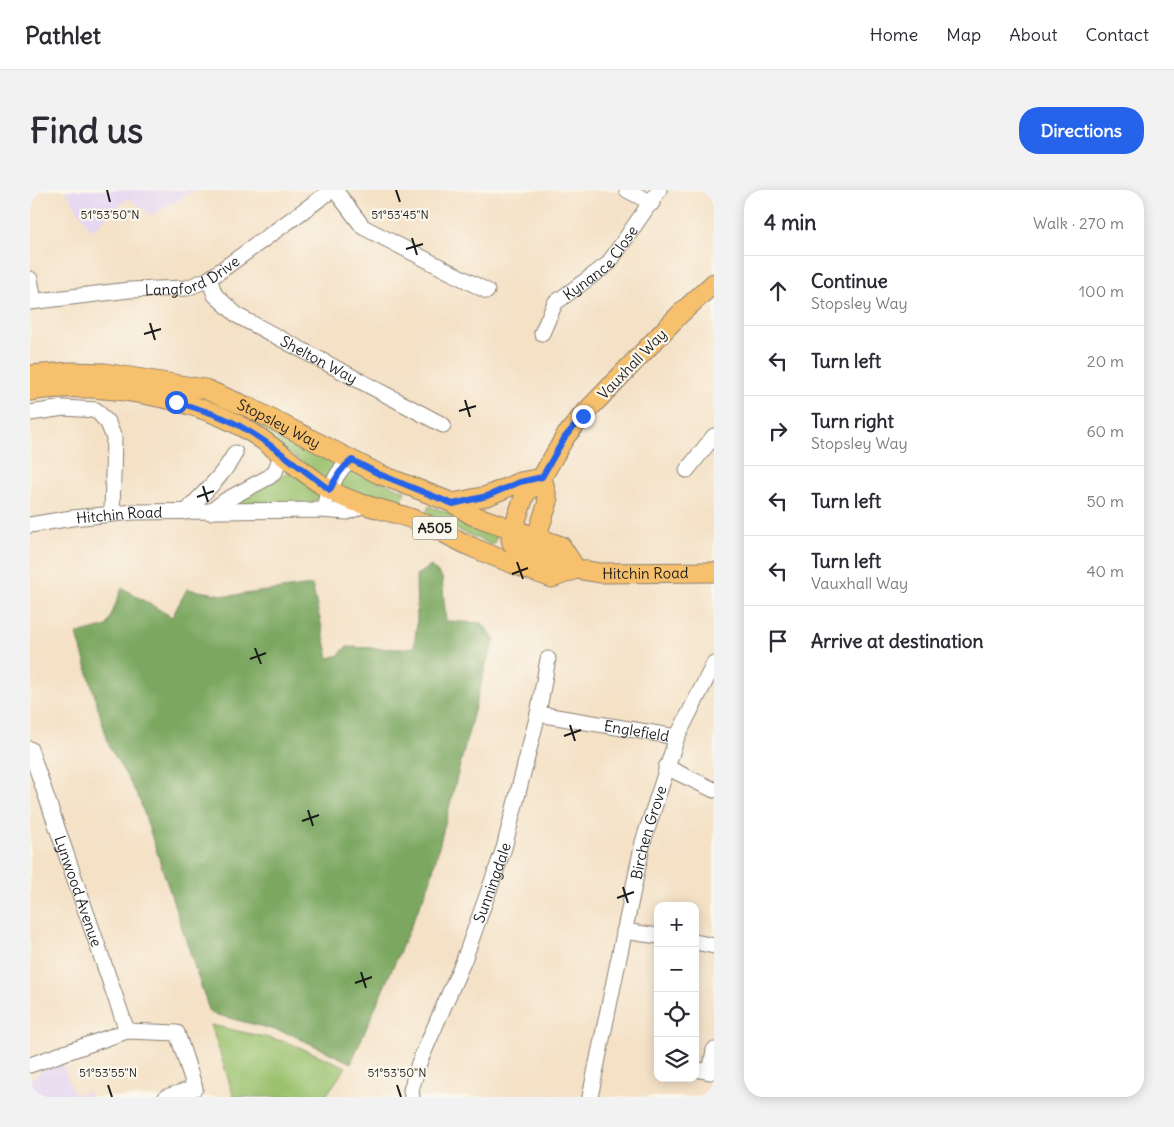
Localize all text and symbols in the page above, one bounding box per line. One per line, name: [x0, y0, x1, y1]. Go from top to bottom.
text: Pathlet: [25, 20, 101, 50]
text: Home: [870, 23, 918, 46]
text: Map: [946, 23, 981, 46]
text: About: [1009, 23, 1057, 46]
text: Contact: [1085, 23, 1149, 46]
button: Directions: [1019, 107, 1144, 154]
text: Find us: [30, 108, 143, 152]
text: 51°53'50"N: [81, 207, 139, 222]
text: 51°53'45"N: [371, 207, 429, 222]
text: 4 min: [764, 209, 816, 236]
text: Walk · 270 m: [1033, 213, 1124, 233]
street label: Kynance Close: [559, 221, 641, 304]
street label: Langford Drive: [145, 251, 243, 299]
text: Continue: [811, 269, 888, 293]
icon: ahead: [764, 277, 792, 305]
text: 100 m: [1079, 281, 1124, 301]
text: Stopsley Way: [811, 293, 908, 313]
street label: Vauxhall Way: [594, 325, 670, 403]
street label: Shelton Way: [277, 331, 361, 387]
icon: left: [764, 347, 792, 375]
text: Turn left: [811, 349, 881, 373]
text: 20 m: [1087, 351, 1124, 371]
route start: [165, 391, 188, 414]
street label: Stopsley Way: [235, 394, 324, 452]
route end: [572, 405, 595, 428]
text: Turn right: [811, 409, 894, 433]
icon: right: [764, 417, 792, 445]
text: 60 m: [1086, 421, 1124, 441]
text: Stopsley Way: [811, 433, 908, 453]
icon: left: [764, 487, 792, 515]
text: Turn left: [811, 489, 881, 513]
text: 50 m: [1086, 491, 1124, 511]
street label: Hitchin Road: [75, 502, 163, 527]
road number: A505: [412, 516, 458, 539]
text: Turn left: [811, 549, 881, 573]
icon: left: [764, 557, 792, 585]
text: 40 m: [1086, 561, 1124, 581]
street label: Hitchin Road: [602, 563, 689, 582]
text: Vauxhall Way: [811, 573, 908, 593]
icon: arrive: [764, 627, 792, 655]
text: Arrive at destination: [811, 629, 984, 653]
street label: Englefield: [603, 716, 671, 745]
street label: Birchen Grove: [626, 783, 670, 881]
street label: Lynwood Avenue: [51, 833, 107, 949]
street label: Sunningdale: [469, 840, 515, 925]
map controls: [654, 902, 699, 1082]
button: +: [654, 902, 699, 947]
button: −: [654, 947, 699, 992]
button: locate: [654, 992, 699, 1037]
button: layers: [654, 1037, 699, 1082]
text: 51°53'55"N: [79, 1065, 137, 1080]
text: 51°53'50"N: [368, 1065, 426, 1080]

